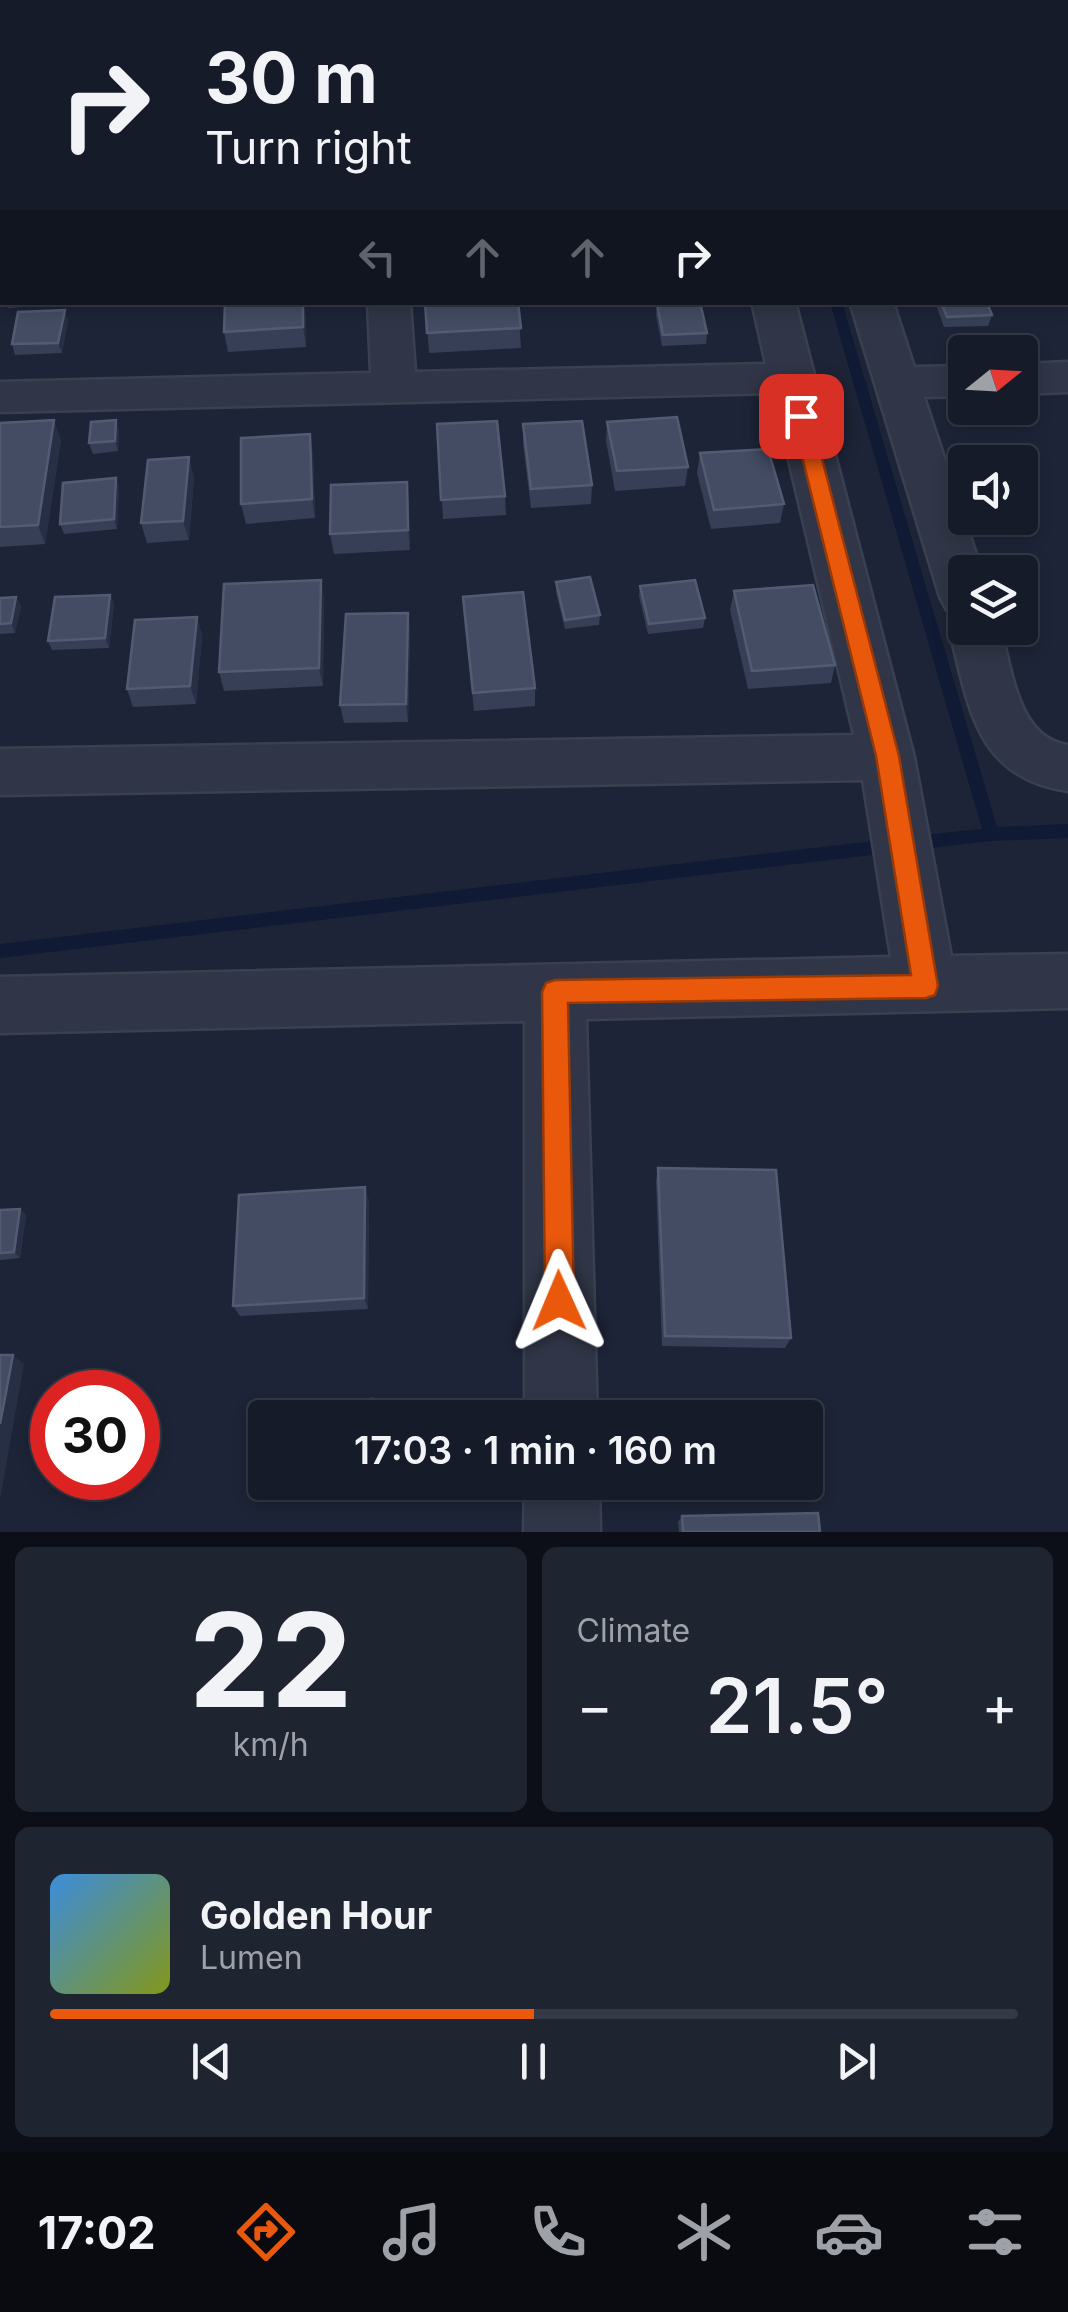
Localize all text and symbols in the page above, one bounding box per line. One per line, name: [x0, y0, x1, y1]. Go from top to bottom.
text: 30 m: [205, 35, 378, 120]
icon: right: [40, 40, 170, 170]
text: Turn right: [205, 120, 412, 175]
icon: left: [350, 230, 405, 285]
icon: ahead: [455, 230, 510, 285]
icon: ahead: [560, 230, 615, 285]
icon: right: [665, 230, 720, 285]
north arrow: [948, 335, 1038, 425]
map controls: [948, 335, 1038, 645]
pin: [759, 374, 844, 459]
icon: arrive: [774, 389, 829, 444]
button: sound: [948, 445, 1038, 535]
button: layers: [948, 555, 1038, 645]
position arrow: [507, 1249, 611, 1353]
speed limit sign: 30: [30, 1370, 160, 1500]
text: 17:03 · 1 min · 160 m: [354, 1427, 717, 1473]
text: 22: [189, 1581, 353, 1738]
text: Climate: [577, 1611, 690, 1650]
text: 21.5°: [706, 1660, 889, 1751]
text: −: [577, 1673, 613, 1739]
text: +: [982, 1673, 1018, 1739]
text: km/h: [233, 1725, 309, 1764]
text: Golden Hour: [200, 1892, 432, 1938]
text: Lumen: [200, 1938, 303, 1977]
icon: previous: [184, 2034, 239, 2089]
icon: pause: [506, 2034, 561, 2089]
icon: next: [829, 2034, 884, 2089]
icon: directions: [231, 2197, 301, 2267]
icon: music: [377, 2197, 447, 2267]
icon: phone: [523, 2197, 593, 2267]
icon: climate: [669, 2197, 739, 2267]
icon: car: [814, 2197, 884, 2267]
icon: filters: [960, 2197, 1030, 2267]
text: 17:02: [38, 2205, 156, 2260]

